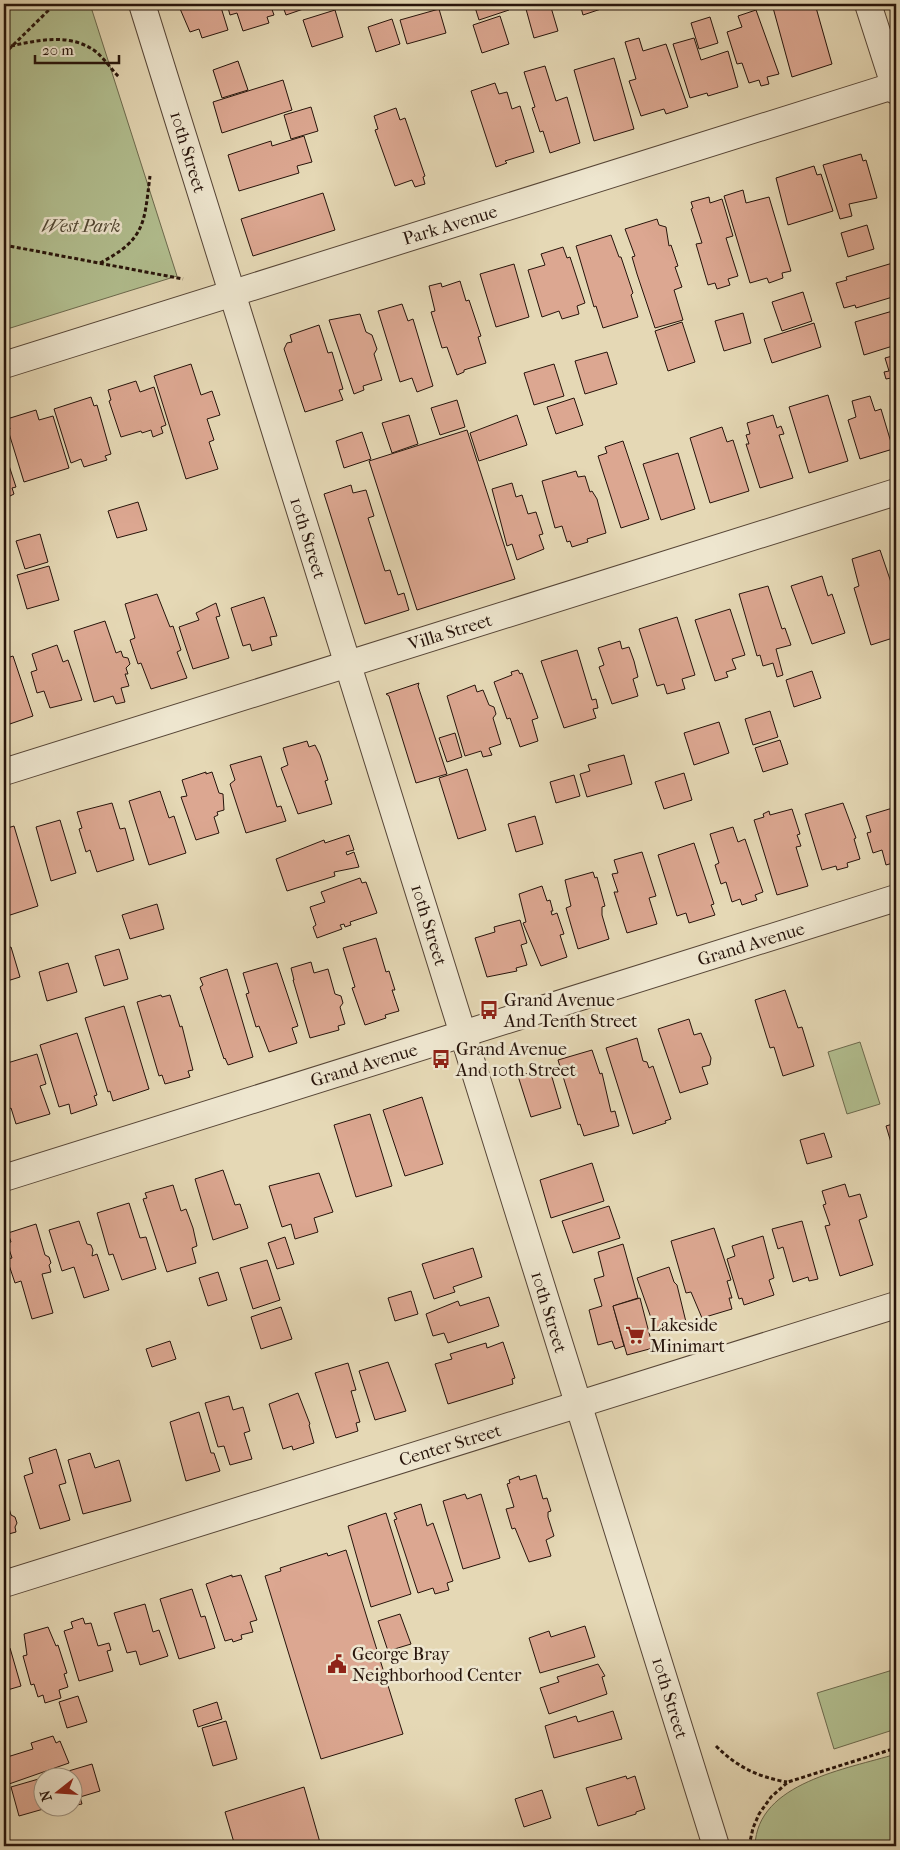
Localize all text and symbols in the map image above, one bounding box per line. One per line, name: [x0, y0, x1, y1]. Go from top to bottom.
scale bar: [35, 32, 119, 64]
text: 20 m: [42, 41, 74, 59]
street label: 10th Street: [165, 109, 210, 196]
street label: Park Avenue: [400, 201, 500, 250]
park label: West Park: [42, 216, 120, 237]
street label: 10th Street: [285, 495, 330, 582]
street label: Villa Street: [405, 610, 495, 655]
street label: 10th Street: [406, 882, 451, 969]
street label: Grand Avenue: [695, 918, 807, 971]
place label: Grand Avenue And Tenth Street: [503, 990, 638, 1032]
bus stop icon: Grand Avenue And Tenth Street: [478, 999, 500, 1021]
street label: Grand Avenue: [308, 1039, 420, 1092]
place label: Grand Avenue And 10th Street: [455, 1039, 576, 1081]
bus stop icon: Grand Avenue And 10th Street: [430, 1048, 452, 1070]
street label: 10th Street: [526, 1269, 571, 1356]
place label: Lakeside Minimart: [650, 1315, 726, 1357]
supermarket icon: Lakeside Minimart: [624, 1324, 646, 1346]
street label: Center Street: [397, 1420, 504, 1471]
place label: George Bray Neighborhood Center: [352, 1644, 522, 1686]
public building icon: George Bray Neighborhood Center: [326, 1653, 348, 1675]
street label: 10th Street: [647, 1655, 692, 1742]
north arrow: [32, 1768, 82, 1818]
text: N: [36, 1788, 56, 1803]

